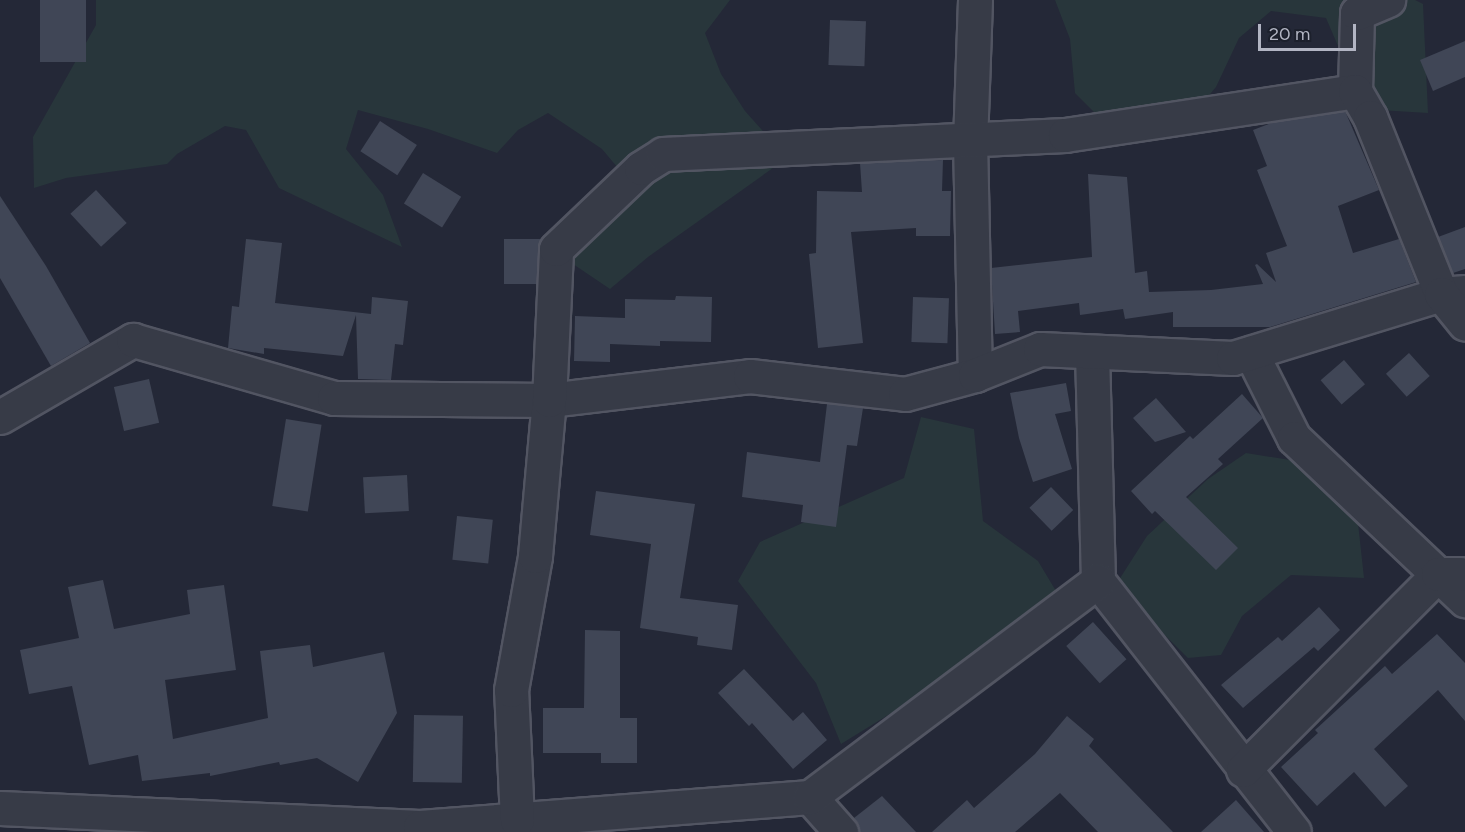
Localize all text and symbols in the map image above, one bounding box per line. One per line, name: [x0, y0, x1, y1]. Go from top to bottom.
scale bar: [1261, 12, 1358, 50]
text: 20 m: [1269, 23, 1310, 45]

